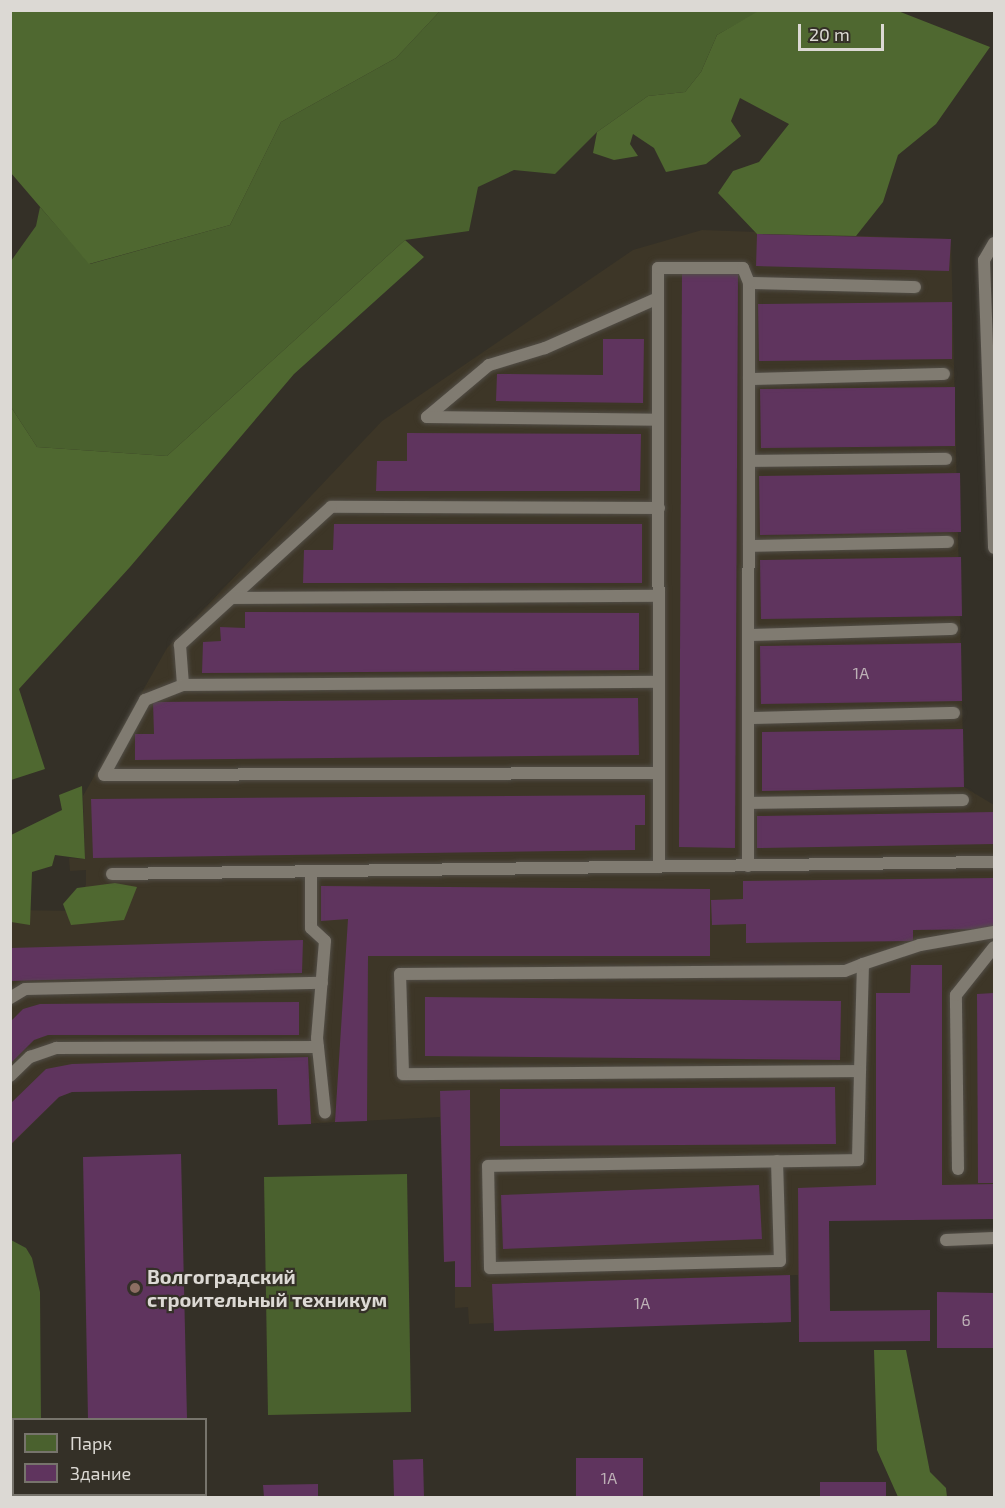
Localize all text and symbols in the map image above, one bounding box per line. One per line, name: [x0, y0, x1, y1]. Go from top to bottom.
scale bar: [801, 12, 886, 50]
text: 20 m: [809, 23, 850, 45]
house number: 1А: [853, 663, 869, 683]
place label: Волгоградский строительный техникум: [147, 1264, 387, 1311]
marker: Волгоградский строительный техникум: [128, 1281, 142, 1295]
house number: 1А: [634, 1293, 650, 1313]
house number: 6: [961, 1310, 971, 1330]
legend: [12, 1418, 207, 1496]
text: Парк: [70, 1432, 112, 1454]
text: Здание: [70, 1462, 131, 1484]
house number: 1А: [601, 1468, 617, 1488]

